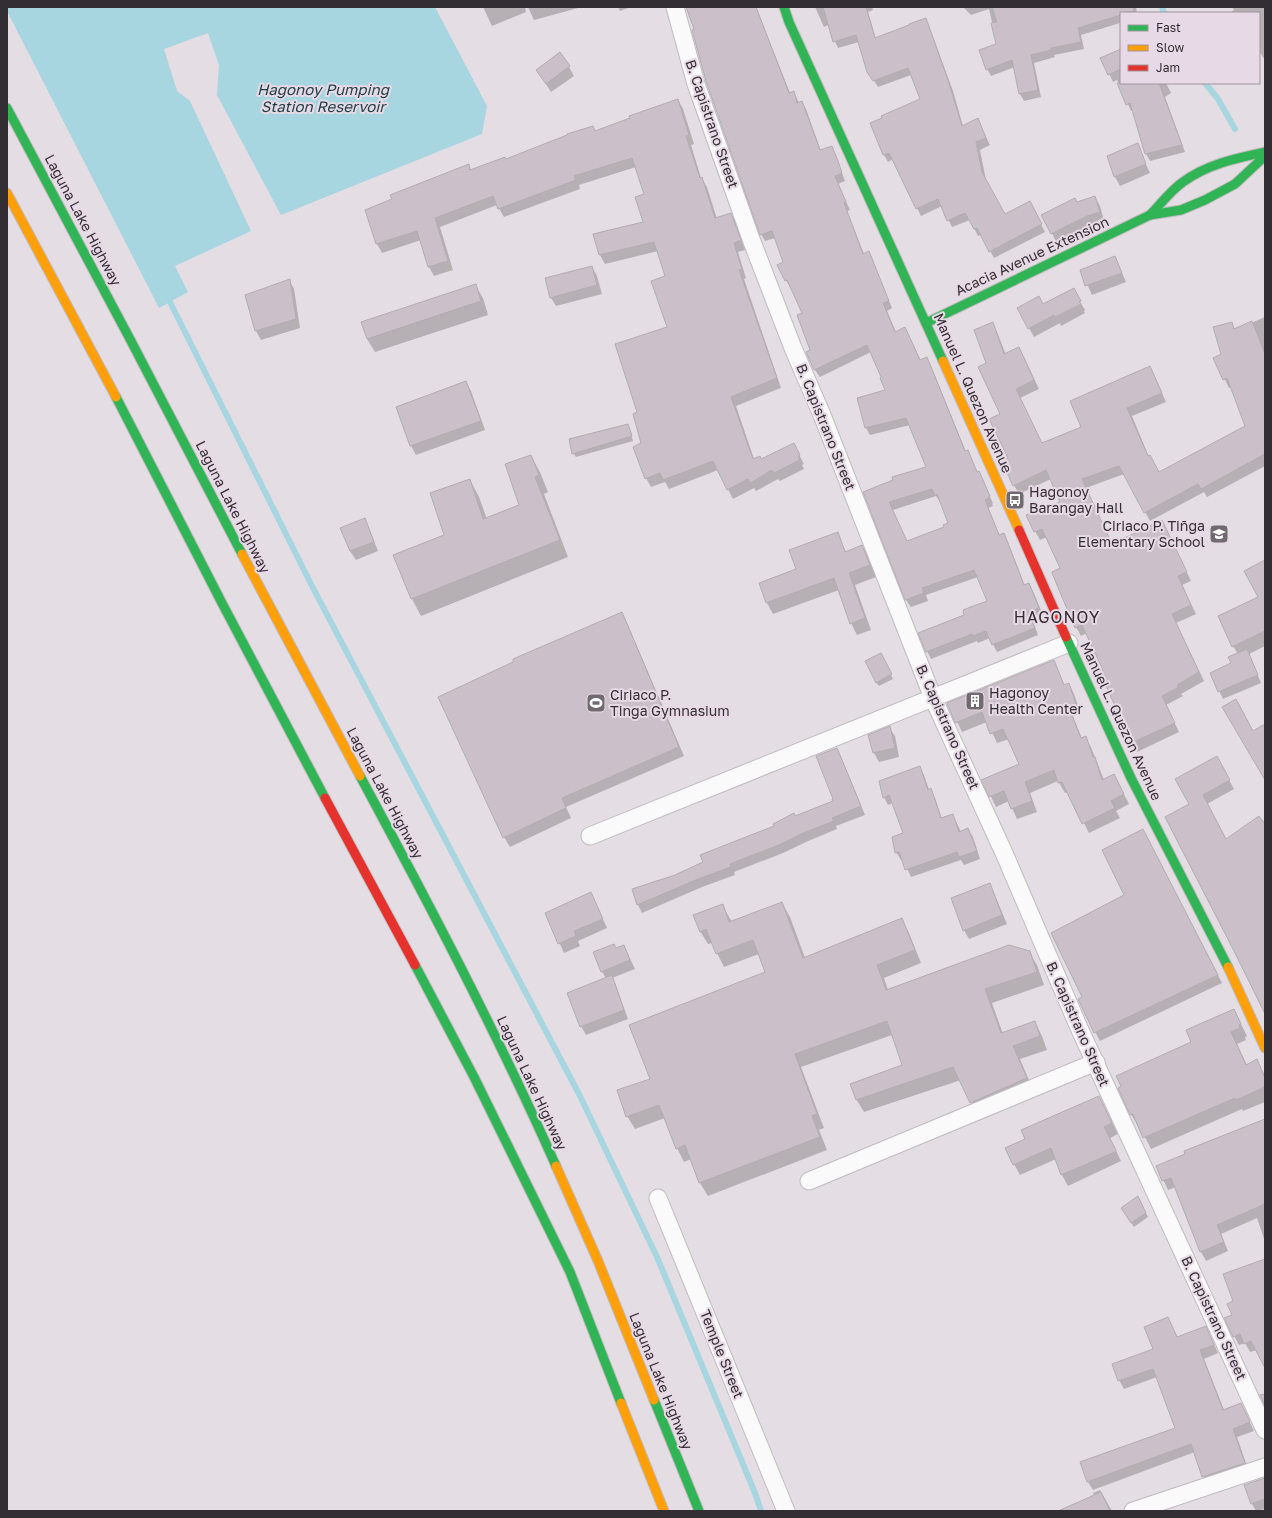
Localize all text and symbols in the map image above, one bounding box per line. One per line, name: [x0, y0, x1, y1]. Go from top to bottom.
legend: [1120, 12, 1260, 84]
text: Fast: [1156, 20, 1181, 35]
text: Slow: [1156, 40, 1184, 55]
street label: B. Capistrano Street: [682, 57, 742, 190]
text: Jam: [1156, 60, 1180, 75]
water label: Hagonoy Pumping Station Reservoir: [257, 80, 391, 115]
street label: Laguna Lake Highway: [42, 151, 125, 289]
street label: Acacia Avenue Extension: [952, 212, 1111, 299]
street label: Manuel L. Quezon Avenue: [930, 310, 1016, 475]
street label: B. Capistrano Street: [793, 361, 860, 493]
street label: Laguna Lake Highway: [193, 438, 274, 576]
place label: Hagonoy Barangay Hall: [1029, 483, 1123, 516]
bus stop icon: Hagonoy Barangay Hall: [1004, 489, 1026, 511]
place label: Ciriaco P. Tiñga Elementary School: [1078, 517, 1205, 550]
school or university icon: Ciriaco P. Tiñga Elementary School: [1208, 523, 1230, 545]
district label: HAGONOY: [1014, 607, 1100, 627]
street label: Manuel L. Quezon Avenue: [1077, 639, 1166, 803]
street label: B. Capistrano Street: [913, 662, 984, 792]
place label: Hagonoy Health Center: [989, 684, 1083, 717]
place label: Ciriaco P. Tinga Gymnasium: [610, 686, 730, 719]
building icon: Hagonoy Health Center: [964, 690, 986, 712]
sports icon: Ciriaco P. Tinga Gymnasium: [585, 692, 607, 714]
street label: Laguna Lake Highway: [344, 724, 427, 862]
street label: B. Capistrano Street: [1043, 959, 1114, 1089]
street label: Laguna Lake Highway: [494, 1013, 571, 1153]
street label: B. Capistrano Street: [1178, 1253, 1251, 1383]
street label: Temple Street: [697, 1307, 748, 1401]
street label: Laguna Lake Highway: [626, 1310, 697, 1452]

